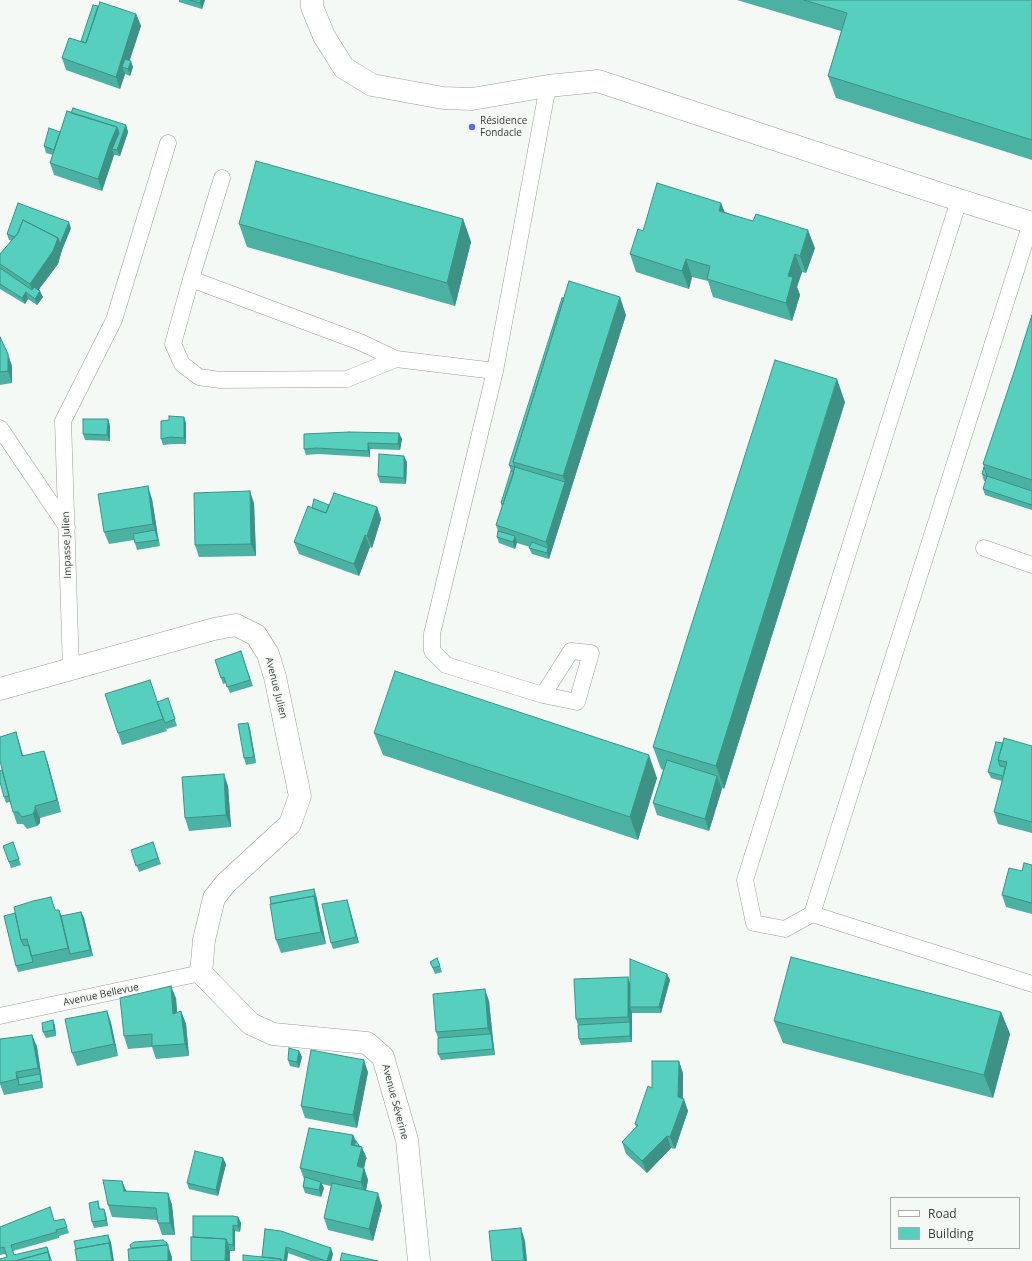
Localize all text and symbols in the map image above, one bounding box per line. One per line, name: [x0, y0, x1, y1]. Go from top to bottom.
place label: Résidence Fondacle: [480, 115, 527, 138]
marker: Résidence Fondacle: [467, 122, 477, 132]
street label: Impasse Julien: [60, 511, 74, 579]
street label: Avenue Julien: [263, 656, 289, 720]
street label: Avenue Bellevue: [62, 981, 140, 1009]
street label: Avenue Séverine: [379, 1063, 411, 1141]
legend: [890, 1197, 1020, 1249]
text: Road: [928, 1205, 957, 1222]
text: Building: [928, 1225, 973, 1242]

